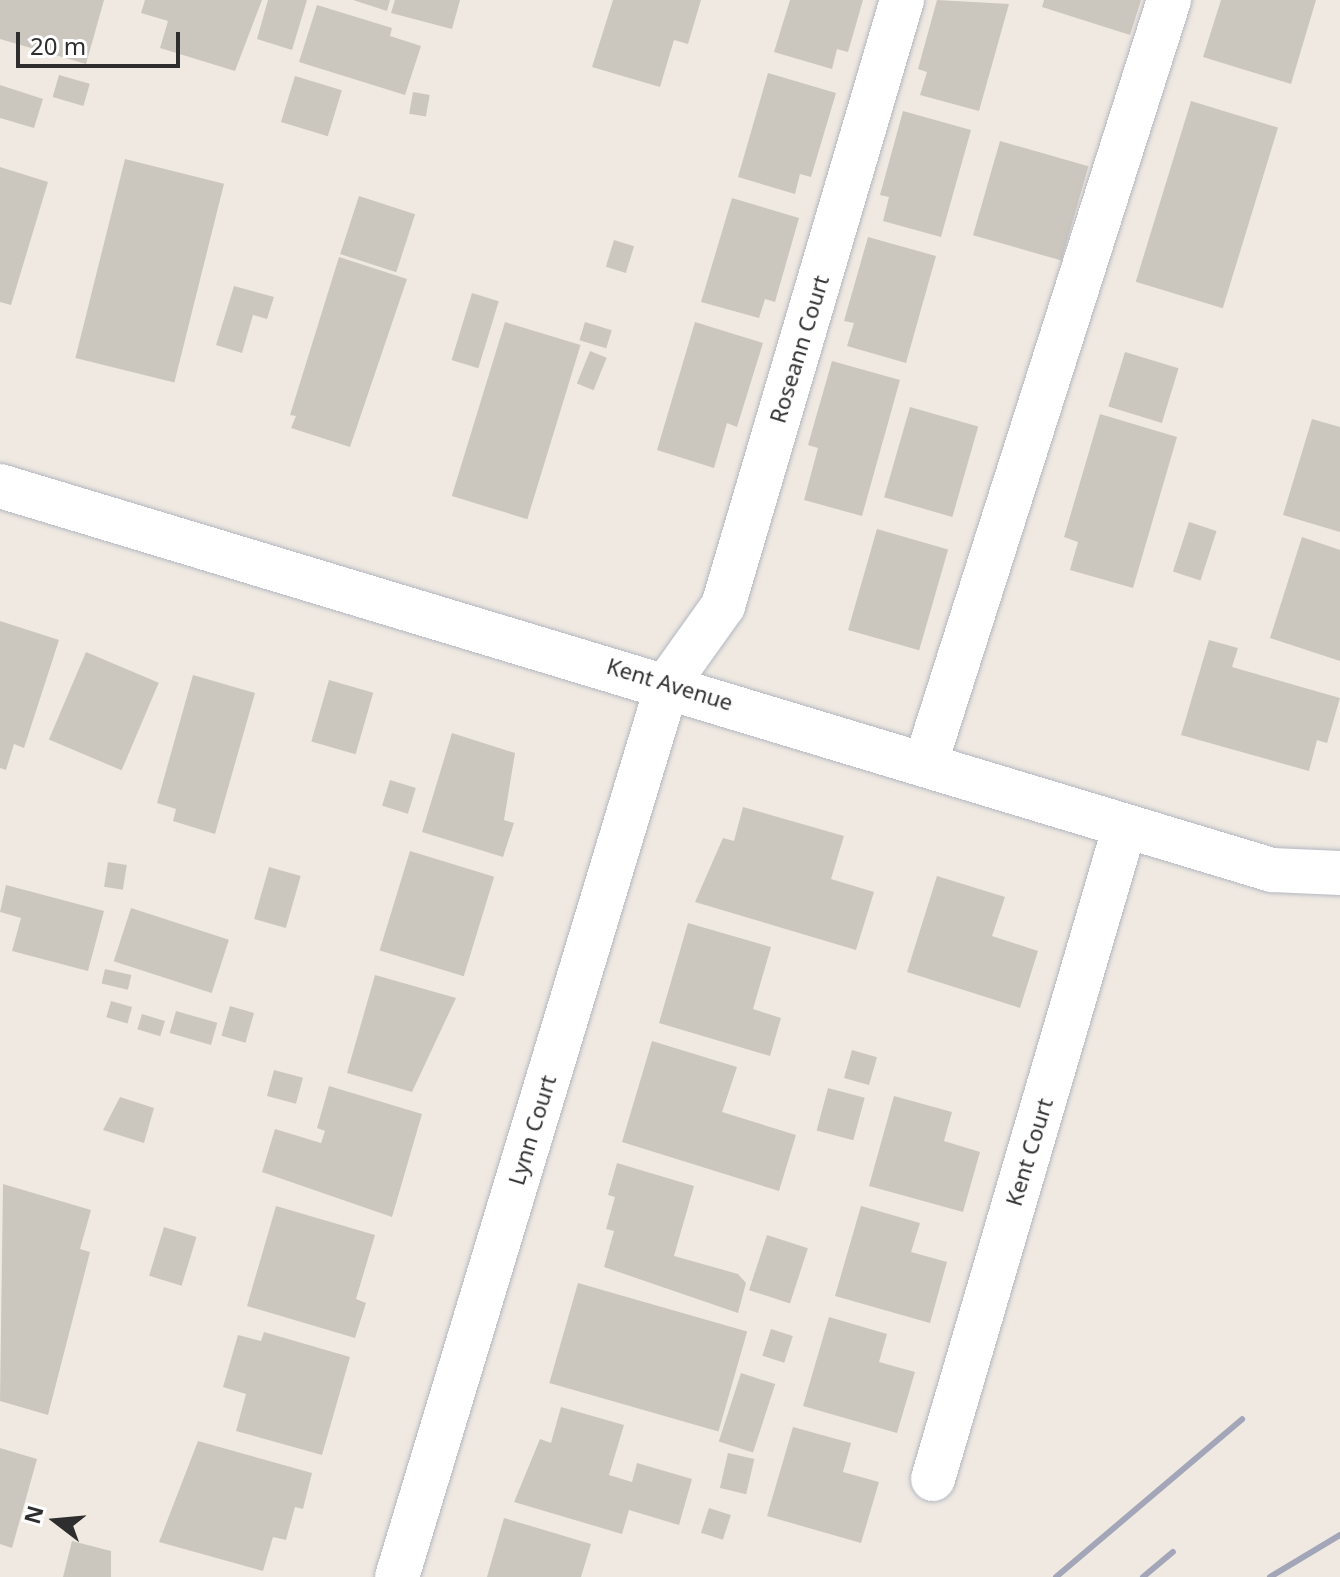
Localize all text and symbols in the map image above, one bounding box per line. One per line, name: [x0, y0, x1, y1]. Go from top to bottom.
scale bar: [20, 16, 184, 66]
text: 20 m: [30, 29, 86, 62]
street label: Roseann Court: [764, 272, 834, 426]
street label: Kent Avenue: [604, 652, 736, 716]
street label: Lynn Court: [503, 1072, 561, 1188]
street label: Kent Court: [1000, 1095, 1058, 1209]
north arrow: [16, 1481, 96, 1561]
text: N: [16, 1502, 50, 1527]

